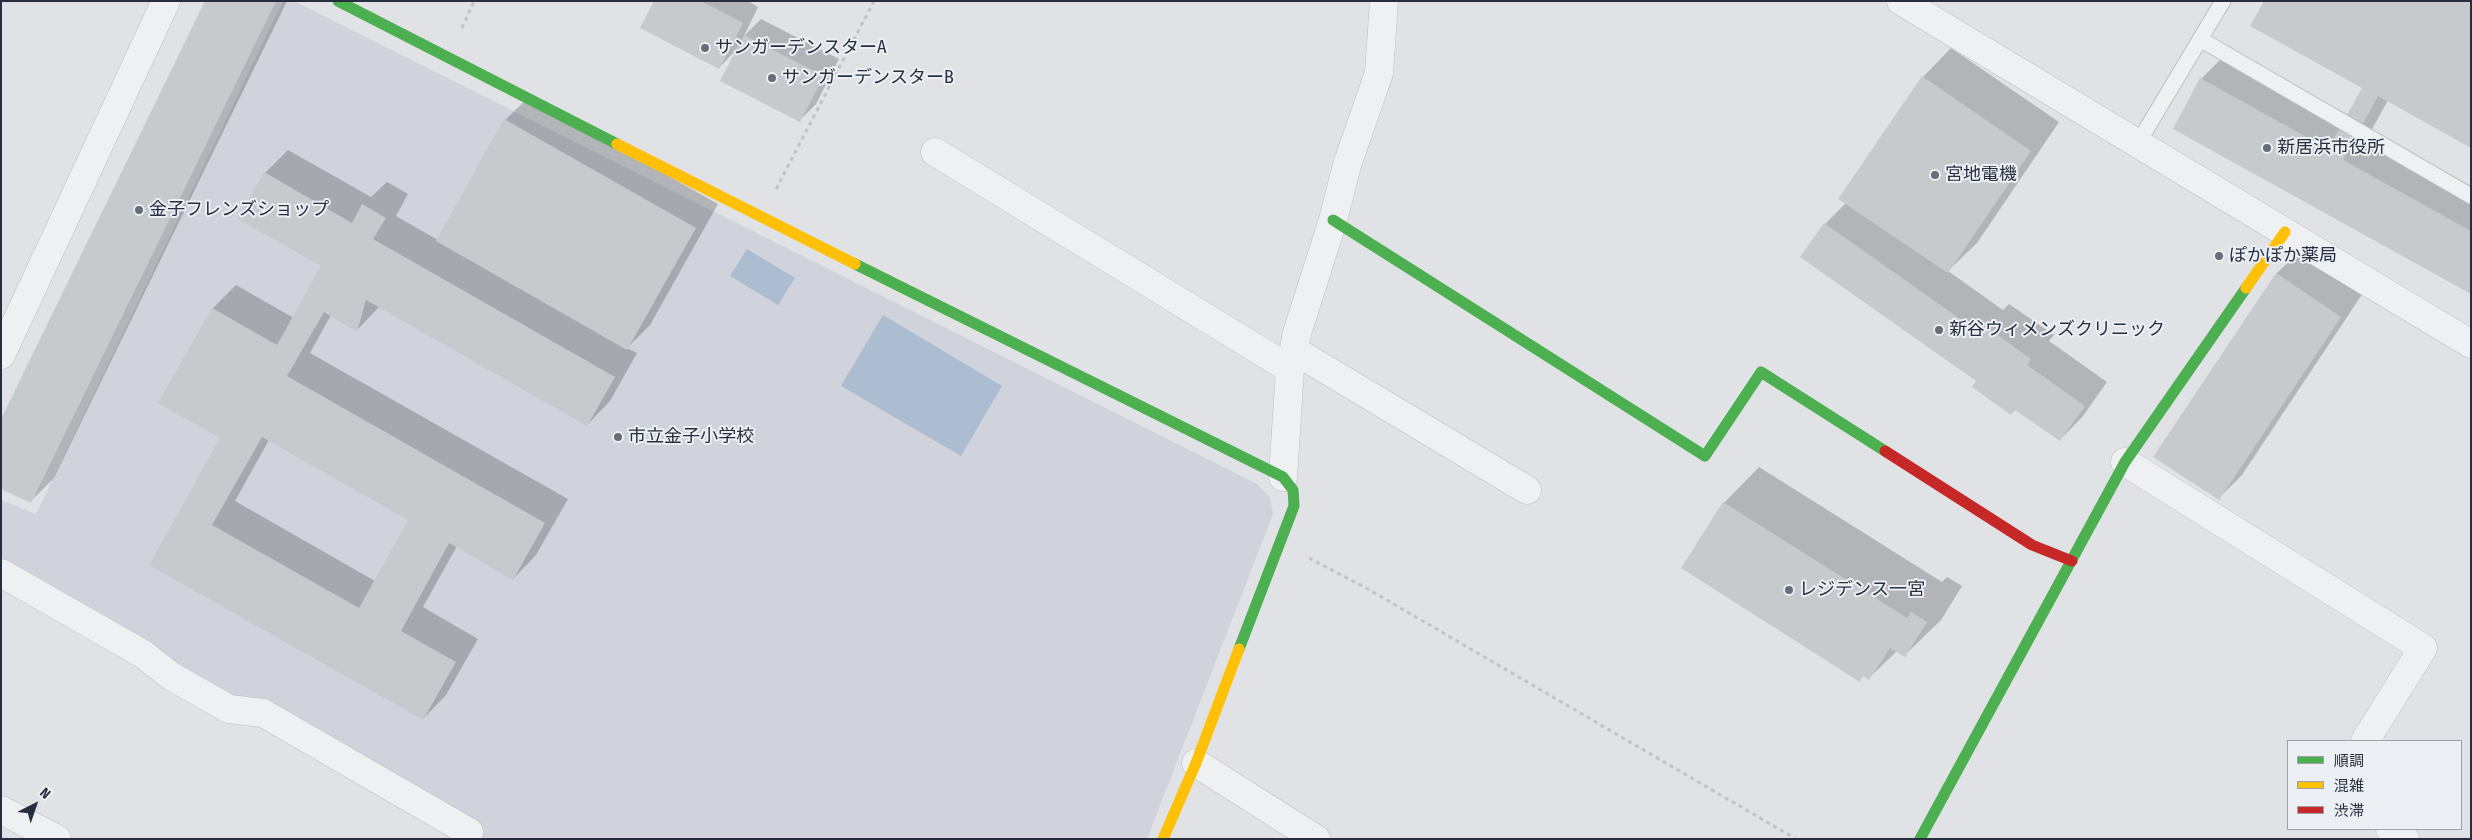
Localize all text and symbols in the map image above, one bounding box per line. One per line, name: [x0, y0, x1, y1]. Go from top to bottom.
place label: サンガーデンスターA: [715, 37, 886, 59]
marker: サンガーデンスターA: [699, 42, 711, 54]
place label: サンガーデンスターB: [782, 67, 954, 89]
marker: サンガーデンスターB: [766, 72, 778, 84]
place label: 新居浜市役所: [2277, 137, 2385, 159]
marker: 新居浜市役所: [2261, 142, 2273, 154]
place label: 宮地電機: [1945, 164, 2017, 186]
marker: 宮地電機: [1929, 169, 1941, 181]
place label: 金子フレンズショップ: [149, 199, 329, 221]
marker: 金子フレンズショップ: [133, 204, 145, 216]
place label: ぽかぽか薬局: [2229, 245, 2337, 267]
marker: ぽかぽか薬局: [2213, 250, 2225, 262]
place label: 新谷ウィメンズクリニック: [1949, 319, 2165, 341]
marker: 新谷ウィメンズクリニック: [1933, 324, 1945, 336]
place label: 市立金子小学校: [628, 426, 754, 448]
marker: 市立金子小学校: [612, 431, 624, 443]
place label: レジデンス一宮: [1799, 579, 1925, 601]
marker: レジデンス一宮: [1783, 584, 1795, 596]
legend: [2287, 740, 2462, 830]
text: 順調: [2334, 752, 2364, 770]
text: 混雑: [2334, 777, 2364, 795]
north arrow: [10, 780, 60, 830]
text: N: [36, 784, 54, 802]
text: 渋滞: [2334, 802, 2364, 820]

